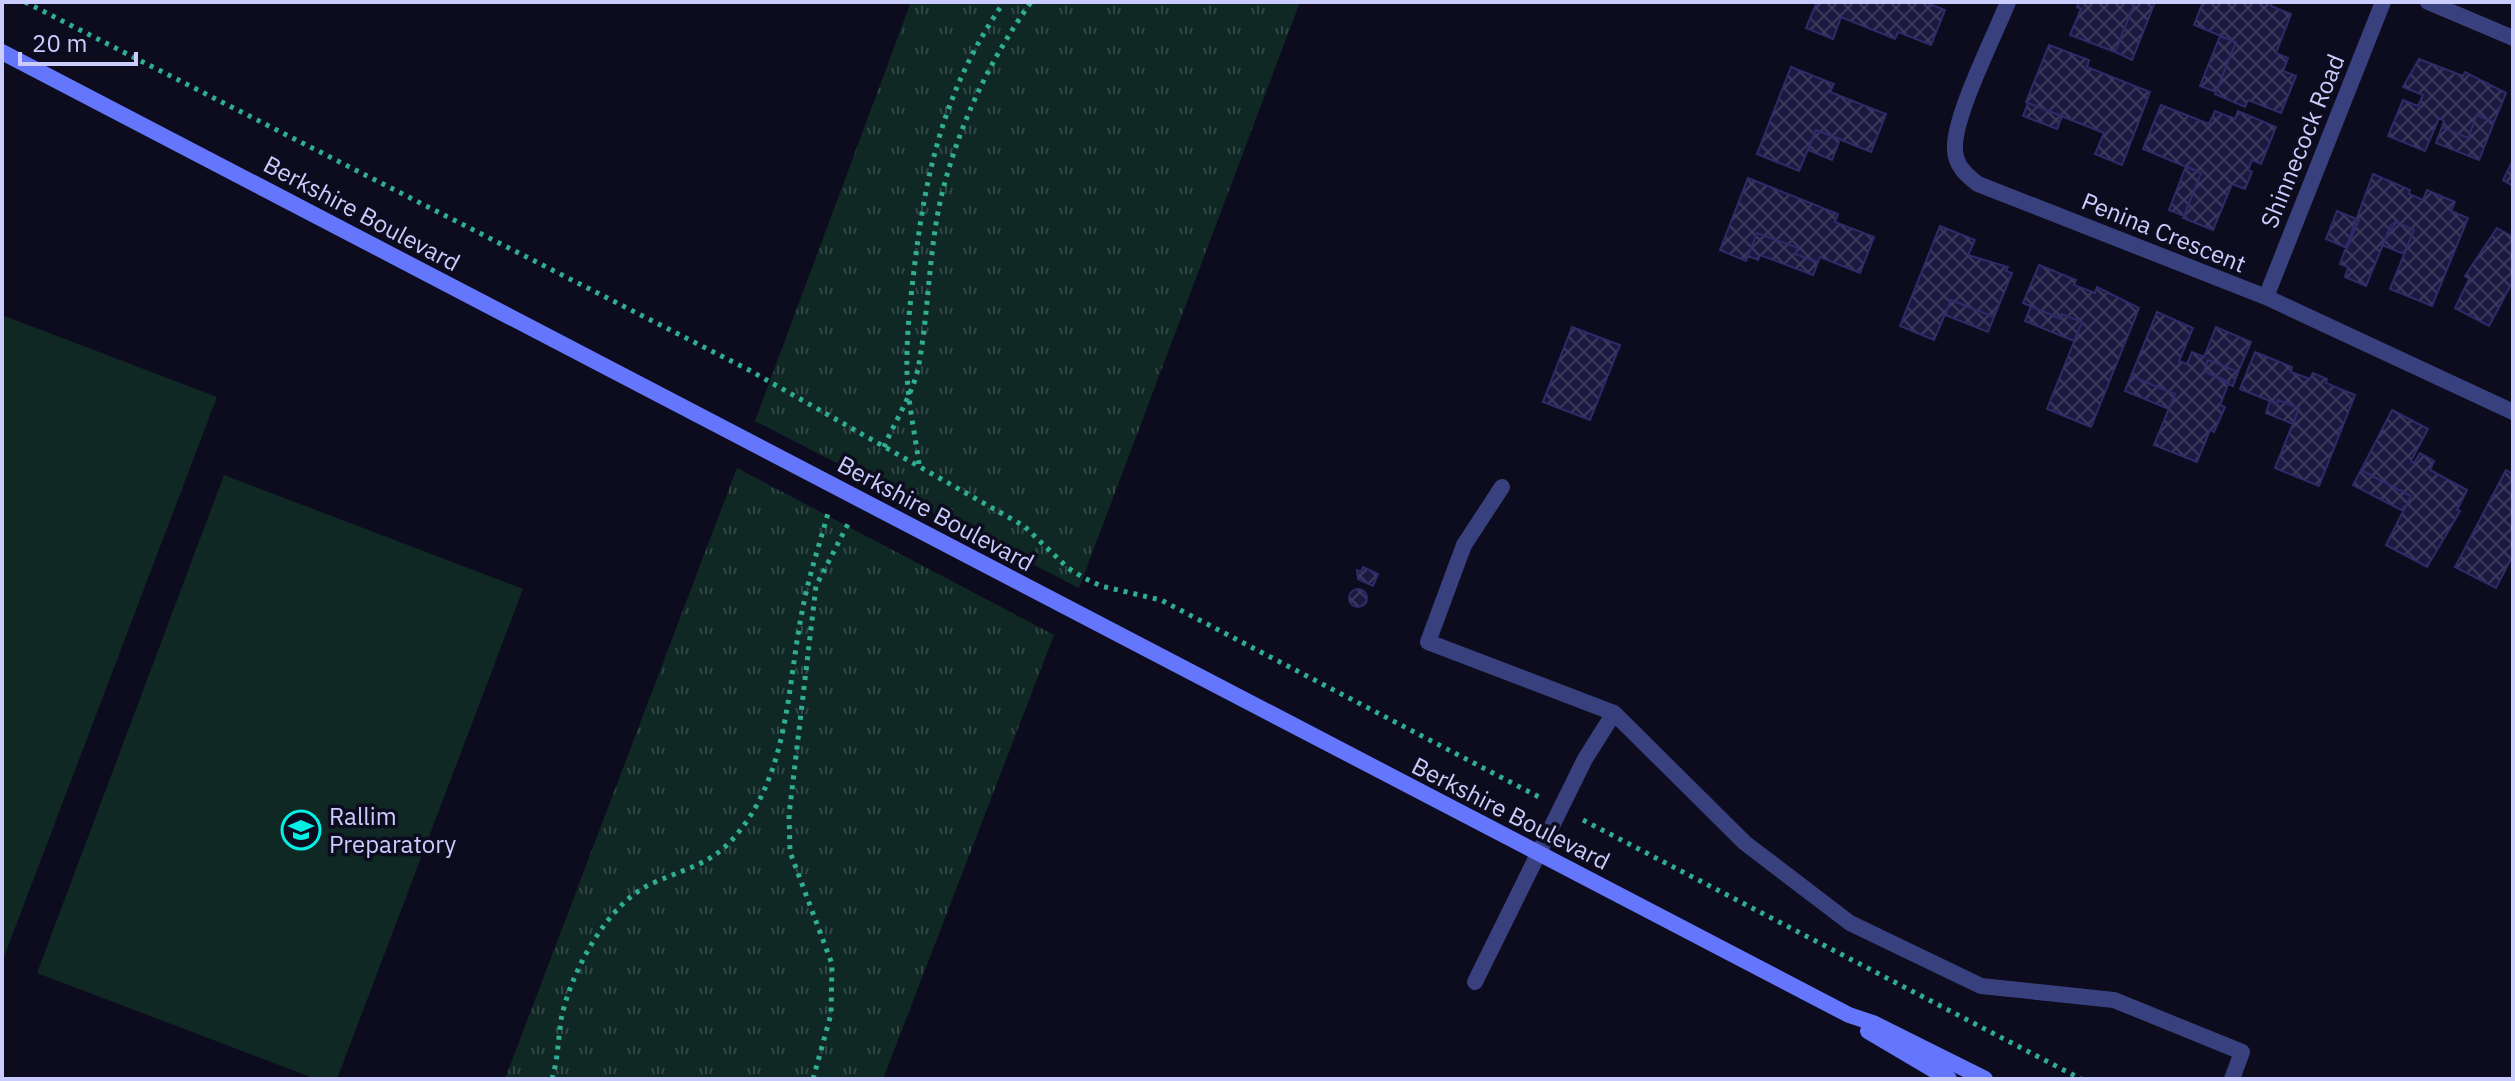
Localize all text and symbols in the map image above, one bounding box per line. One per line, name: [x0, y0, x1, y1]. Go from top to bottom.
scale bar: [20, 16, 136, 66]
text: 20 m: [32, 27, 87, 59]
street label: Shinnecock Road: [2253, 49, 2351, 233]
street label: Berkshire Boulevard: [258, 148, 466, 278]
street label: Penina Crescent: [2077, 184, 2251, 280]
street label: Berkshire Boulevard: [832, 448, 1040, 578]
street label: Berkshire Boulevard: [1407, 749, 1615, 877]
place label: Rallim Preparatory: [329, 800, 456, 860]
school or university icon: Rallim Preparatory: [280, 809, 322, 851]

